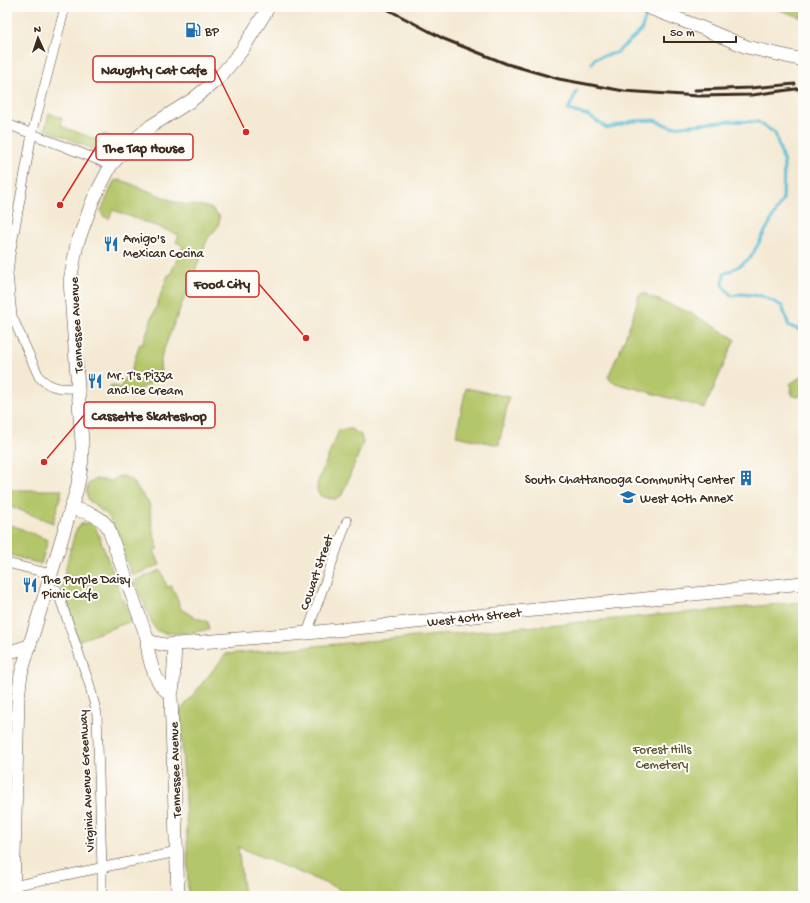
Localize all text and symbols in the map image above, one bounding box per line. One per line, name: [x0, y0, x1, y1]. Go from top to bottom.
north arrow: [18, 18, 58, 58]
scale bar: [664, 18, 736, 44]
fuel station icon: BP: [184, 21, 202, 39]
text: N: [34, 24, 41, 36]
place label: BP: [204, 25, 220, 40]
text: 50 m: [670, 27, 695, 41]
callout: Naughty Cat Cafe: [93, 56, 215, 82]
text: Naughty Cat Cafe: [101, 63, 208, 80]
callout: The Tap House: [96, 134, 193, 160]
text: The Tap House: [102, 141, 185, 158]
place label: Amigo's Mexican Cocina: [123, 232, 204, 262]
restaurant icon: Amigo's Mexican Cocina: [102, 235, 120, 253]
callout: Food City: [186, 271, 259, 297]
street label: Tennessee Avenue: [67, 276, 88, 374]
text: Food City: [193, 277, 250, 294]
place label: Mr. T's Pizza and Ice Cream: [107, 369, 183, 399]
restaurant icon: Mr. T's Pizza and Ice Cream: [86, 372, 104, 390]
callout: Cassette Skateshop: [84, 402, 215, 428]
text: Cassette Skateshop: [90, 409, 207, 426]
building icon: South Chattanooga Community Center: [737, 469, 755, 487]
place label: South Chattanooga Community Center: [525, 473, 735, 488]
school or university icon: West 40th Annex: [619, 488, 637, 506]
place label: West 40th Annex: [640, 492, 734, 507]
street label: Cowart Street: [297, 532, 338, 612]
place label: The Purple Daisy Picnic Cafe: [41, 573, 131, 603]
restaurant icon: The Purple Daisy Picnic Cafe: [21, 576, 39, 594]
street label: West 40th Street: [426, 606, 524, 631]
street label: Virginia Avenue Greenway: [76, 709, 99, 853]
street label: Tennessee Avenue: [167, 721, 186, 819]
park label: Forest Hills Cemetery: [632, 743, 693, 773]

